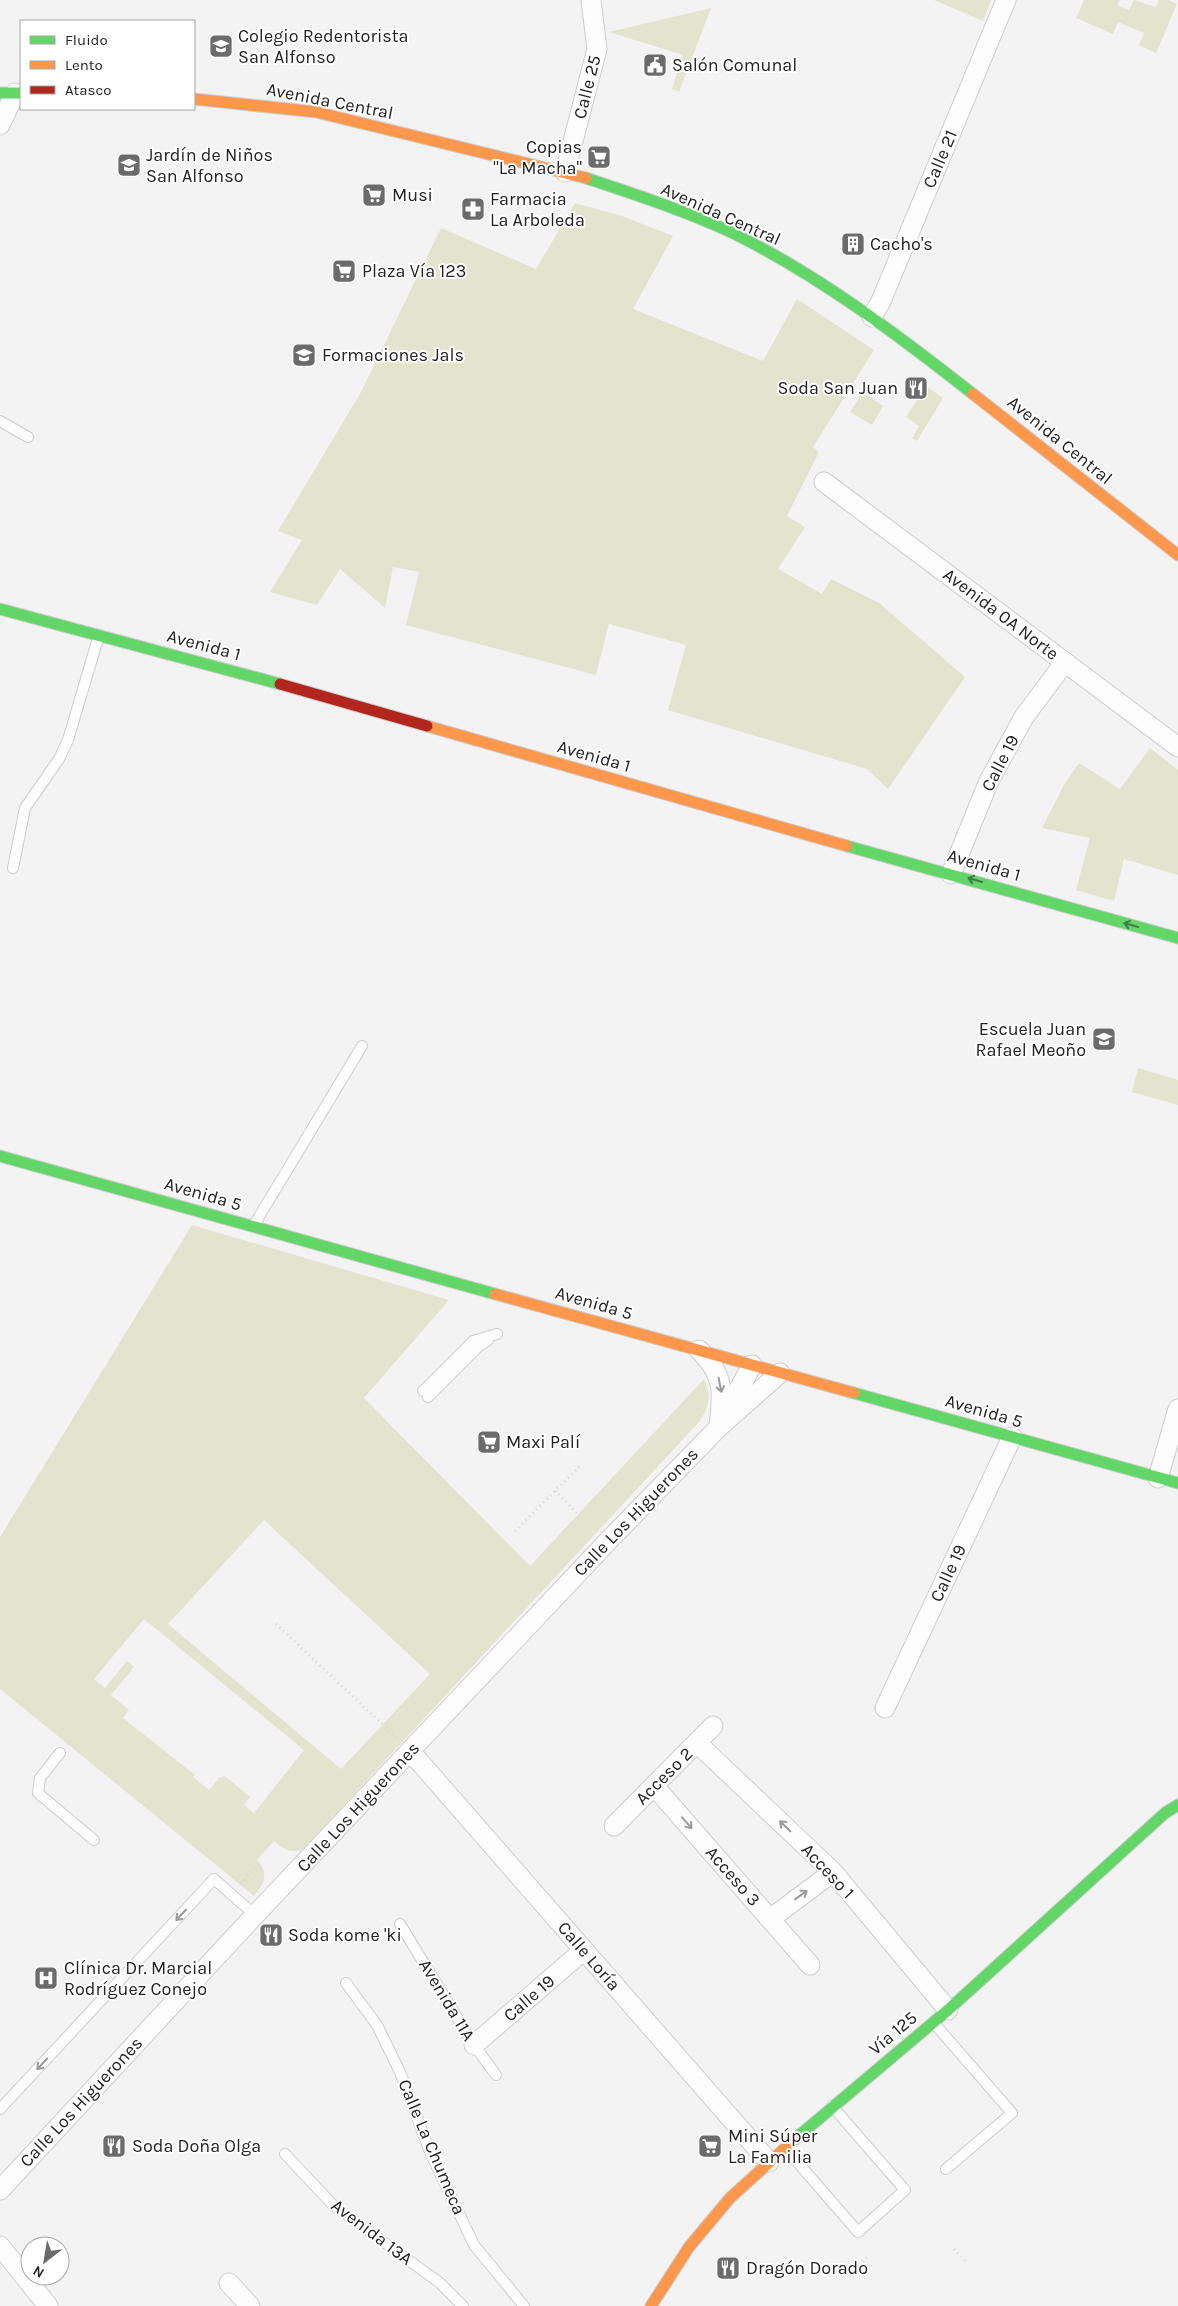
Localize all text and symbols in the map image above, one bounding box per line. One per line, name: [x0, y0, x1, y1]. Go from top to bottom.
legend: [20, 20, 195, 110]
place label: Colegio Redentorista San Alfonso: [238, 25, 408, 68]
text: Fluido: [65, 31, 108, 49]
school or university icon: Colegio Redentorista San Alfonso: [208, 33, 234, 59]
public building icon: Salón Comunal: [642, 52, 668, 78]
street label: Calle 25: [568, 53, 606, 121]
place label: Salón Comunal: [672, 54, 797, 76]
text: Lento: [65, 56, 103, 74]
street label: Avenida Central: [265, 78, 395, 124]
text: Atasco: [65, 81, 111, 99]
street label: Calle 21: [918, 127, 962, 191]
place label: Copias "La Macha": [493, 136, 582, 179]
place label: Jardín de Niños San Alfonso: [146, 144, 273, 187]
supermarket icon: Copias "La Macha": [586, 144, 612, 170]
school or university icon: Jardín de Niños San Alfonso: [116, 152, 142, 178]
street label: Avenida Central: [658, 178, 784, 250]
supermarket icon: Musi: [361, 182, 387, 208]
place label: Musi: [392, 184, 433, 206]
place label: Farmacia La Arboleda: [490, 188, 585, 231]
pharmacy icon: Farmacia La Arboleda: [460, 196, 486, 222]
building icon: Cacho's: [840, 231, 866, 257]
place label: Cacho's: [870, 233, 933, 255]
supermarket icon: Plaza Vía 123: [331, 258, 357, 284]
place label: Plaza Vía 123: [362, 260, 466, 282]
school or university icon: Formaciones Jals: [291, 342, 317, 368]
place label: Formaciones Jals: [322, 344, 464, 366]
restaurant icon: Soda San Juan: [903, 375, 929, 401]
place label: Soda San Juan: [778, 377, 898, 399]
street label: Avenida Central: [1003, 391, 1117, 489]
street label: Avenida 0A Norte: [939, 563, 1063, 665]
street label: Avenida 1: [165, 625, 243, 665]
street label: Calle 19: [976, 731, 1024, 795]
street label: Avenida 1: [555, 735, 633, 777]
street label: Avenida 1: [945, 844, 1023, 886]
one-way arrow: [967, 875, 983, 885]
one-way arrow: [1124, 920, 1140, 929]
place label: Escuela Juan Rafael Meoño: [975, 1018, 1086, 1061]
school or university icon: Escuela Juan Rafael Meoño: [1091, 1026, 1117, 1052]
street label: Avenida 5: [162, 1172, 244, 1216]
street label: Avenida 5: [553, 1281, 635, 1325]
one-way arrow: [716, 1377, 725, 1393]
street label: Avenida 5: [943, 1389, 1025, 1433]
supermarket icon: Maxi Palí: [476, 1429, 502, 1455]
place label: Maxi Palí: [506, 1431, 581, 1453]
street label: Calle Los Higuerones: [569, 1443, 703, 1581]
street label: Calle 19: [925, 1541, 971, 1605]
street label: Calle Los Higuerones: [292, 1737, 424, 1877]
street label: Acceso 2: [631, 1743, 697, 1809]
one-way arrow: [681, 1817, 693, 1830]
one-way arrow: [779, 1820, 791, 1832]
street label: Acceso 1: [797, 1839, 859, 1903]
street label: Acceso 3: [701, 1841, 765, 1911]
one-way arrow: [794, 1890, 807, 1901]
one-way arrow: [175, 1908, 186, 1921]
street label: Calle Loría: [553, 1917, 625, 1995]
restaurant icon: Soda kome 'ki: [258, 1922, 284, 1948]
place label: Soda kome 'ki: [288, 1924, 402, 1946]
street label: Avenida 11A: [414, 1955, 480, 2045]
place label: Clínica Dr. Marcial Rodríguez Conejo: [64, 1957, 212, 2000]
hospital icon: Clínica Dr. Marcial Rodríguez Conejo: [33, 1965, 59, 1991]
street label: Calle 19: [499, 1970, 559, 2026]
street label: Vía 125: [864, 2007, 922, 2059]
street label: Calle Los Higuerones: [15, 2032, 147, 2172]
one-way arrow: [36, 2058, 48, 2071]
street label: Calle La Chumeca: [394, 2076, 470, 2218]
place label: Mini Súper La Familia: [728, 2125, 818, 2168]
restaurant icon: Soda Doña Olga: [101, 2133, 127, 2159]
supermarket icon: Mini Súper La Familia: [697, 2133, 723, 2159]
place label: Soda Doña Olga: [132, 2135, 261, 2157]
street label: Avenida 13A: [327, 2194, 417, 2270]
north arrow: [20, 2236, 70, 2286]
restaurant icon: Dragón Dorado: [715, 2255, 741, 2281]
place label: Dragón Dorado: [746, 2257, 868, 2279]
text: N: [30, 2262, 47, 2282]

